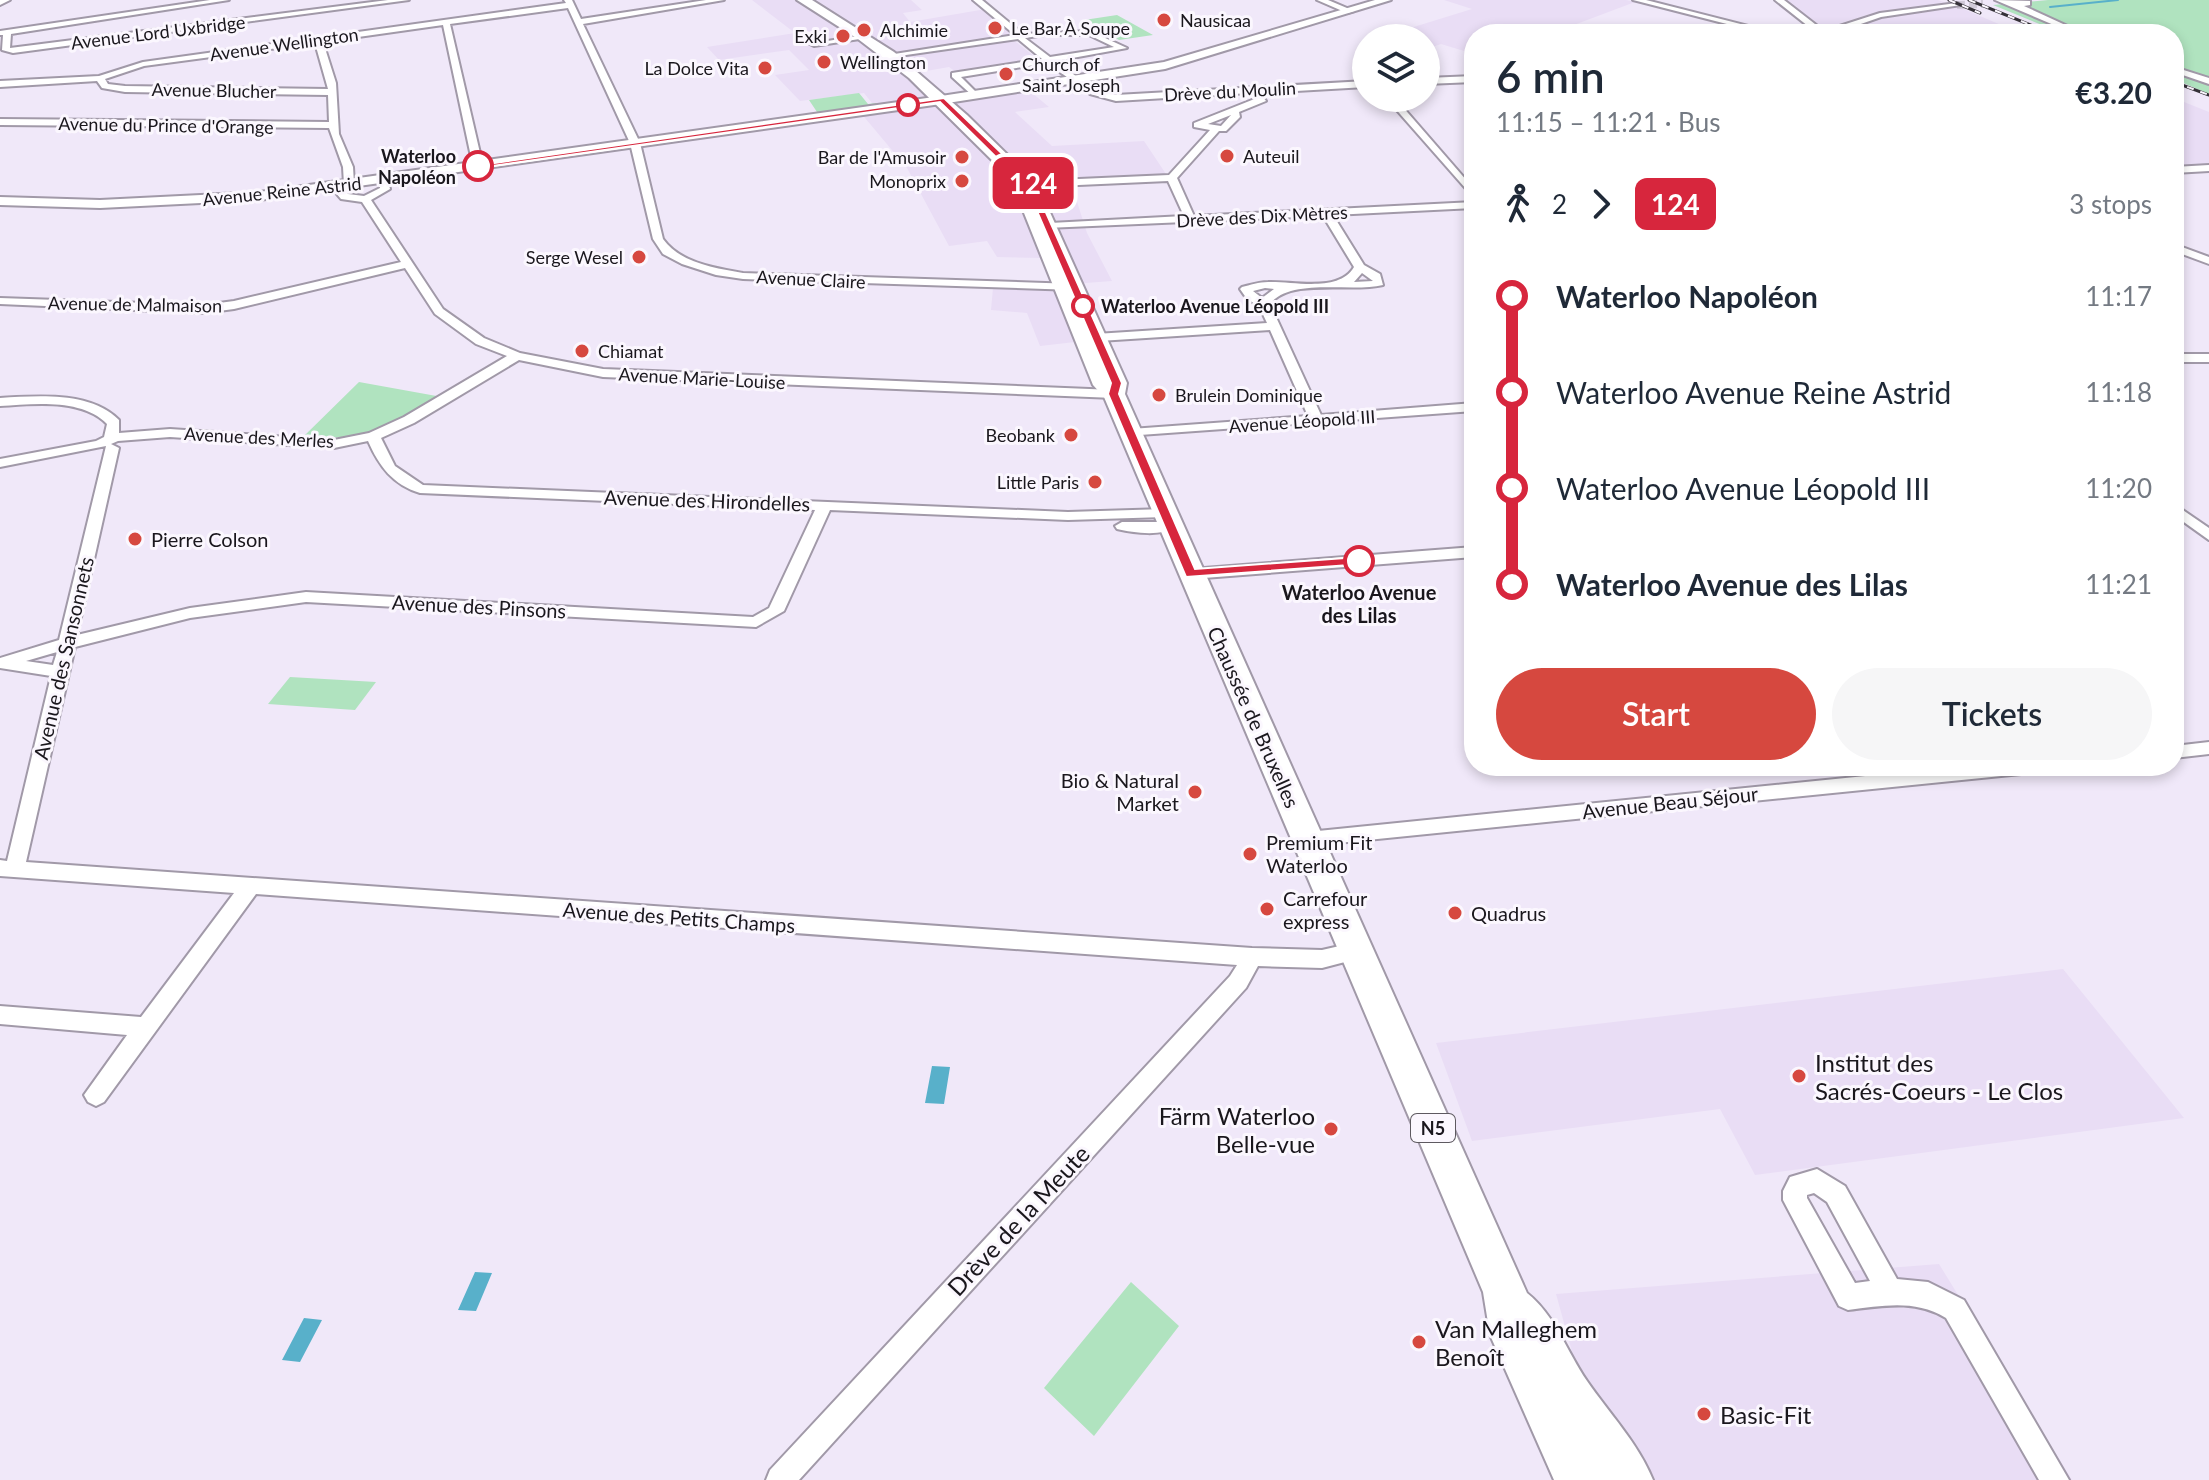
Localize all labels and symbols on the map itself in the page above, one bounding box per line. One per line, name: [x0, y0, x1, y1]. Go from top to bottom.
place label: Nausicaa: [1180, 9, 1251, 31]
street label: Avenue Lord Uxbridge: [69, 10, 247, 54]
marker: Nausicaa: [1155, 11, 1173, 29]
place label: Le Bar À Soupe: [1011, 17, 1130, 39]
place label: Alchimie: [880, 19, 948, 41]
marker: Le Bar À Soupe: [986, 19, 1004, 37]
marker: Alchimie: [855, 21, 873, 39]
street label: Avenue Wellington: [208, 23, 360, 65]
place label: Exki: [794, 25, 827, 47]
marker: Exki: [834, 27, 852, 45]
place label: Wellington: [840, 51, 926, 73]
marker: Wellington: [815, 53, 833, 71]
place label: Church of Saint Joseph: [1022, 53, 1120, 96]
place label: La Dolce Vita: [644, 57, 749, 79]
marker: La Dolce Vita: [756, 59, 774, 77]
marker: Church of Saint Joseph: [997, 65, 1015, 83]
street label: Drève du Moulin: [1163, 77, 1297, 105]
street label: Avenue Blucher: [151, 78, 277, 102]
unlabelled marker: [897, 94, 919, 116]
street label: Avenue du Prince d'Orange: [58, 112, 274, 138]
place label: Waterloo Napoléon: [378, 145, 456, 188]
place label: Auteuil: [1243, 145, 1300, 167]
place label: Bar de l'Amusoir: [818, 146, 946, 168]
marker: Auteuil: [1218, 147, 1236, 165]
marker: Bar de l'Amusoir: [953, 148, 971, 166]
marker: Waterloo Napoléon: [463, 151, 493, 181]
line badge: 124: [987, 157, 1079, 209]
place label: Monoprix: [869, 170, 946, 192]
street label: Avenue Reine Astrid: [201, 172, 363, 210]
marker: Monoprix: [953, 172, 971, 190]
street label: Drève des Dix Mètres: [1176, 201, 1348, 231]
place label: Serge Wesel: [526, 246, 623, 268]
marker: Serge Wesel: [630, 248, 648, 266]
street label: Avenue Claire: [756, 265, 866, 293]
street label: Avenue de Malmaison: [48, 291, 222, 317]
marker: Waterloo Avenue Léopold III: [1072, 295, 1094, 317]
place label: Waterloo Avenue Léopold III: [1101, 295, 1329, 317]
place label: Chiamat: [598, 340, 664, 362]
marker: Chiamat: [573, 342, 591, 360]
street label: Avenue Marie-Louise: [618, 363, 786, 393]
place label: Brulein Dominique: [1175, 384, 1323, 406]
marker: Brulein Dominique: [1150, 386, 1168, 404]
street label: Avenue Léopold III: [1228, 405, 1376, 437]
street label: Avenue des Merles: [183, 422, 335, 452]
place label: Beobank: [986, 424, 1056, 446]
marker: Beobank: [1062, 426, 1080, 444]
place label: Little Paris: [997, 471, 1079, 493]
marker: Little Paris: [1086, 473, 1104, 491]
street label: Avenue des Hirondelles: [603, 484, 811, 516]
place label: Pierre Colson: [151, 527, 269, 551]
marker: Pierre Colson: [126, 530, 144, 548]
marker: Waterloo Avenue des Lilas: [1344, 546, 1374, 576]
street label: Avenue des Sansonnets: [28, 554, 98, 762]
place label: Waterloo Avenue des Lilas: [1282, 580, 1437, 627]
street label: Avenue des Pinsons: [391, 589, 567, 623]
street label: Chaussée de Bruxelles: [1203, 623, 1305, 811]
place label: Bio & Natural Market: [1061, 768, 1179, 815]
street label: Avenue Beau Séjour: [1581, 781, 1760, 823]
marker: Bio & Natural Market: [1186, 783, 1204, 801]
place label: Premium Fit Waterloo: [1266, 830, 1372, 877]
marker: Premium Fit Waterloo: [1241, 845, 1259, 863]
place label: Carrefour express: [1283, 886, 1368, 933]
street label: Avenue des Petits Champs: [562, 897, 796, 937]
marker: Carrefour express: [1258, 900, 1276, 918]
place label: Quadrus: [1471, 901, 1546, 925]
marker: Quadrus: [1446, 904, 1464, 922]
place label: Institut des Sacrés-Coeurs - Le Clos: [1815, 1048, 2063, 1105]
marker: Institut des Sacrés-Coeurs - Le Clos: [1790, 1067, 1808, 1085]
place label: Färm Waterloo Belle-vue: [1159, 1101, 1315, 1158]
road number: N5: [1411, 1114, 1455, 1142]
marker: Färm Waterloo Belle-vue: [1322, 1120, 1340, 1138]
street label: Drève de la Meute: [941, 1139, 1095, 1301]
place label: Van Malleghem Benoît: [1435, 1314, 1597, 1371]
marker: Van Malleghem Benoît: [1410, 1333, 1428, 1351]
place label: Basic-Fit: [1720, 1400, 1812, 1429]
marker: Basic-Fit: [1695, 1405, 1713, 1423]

